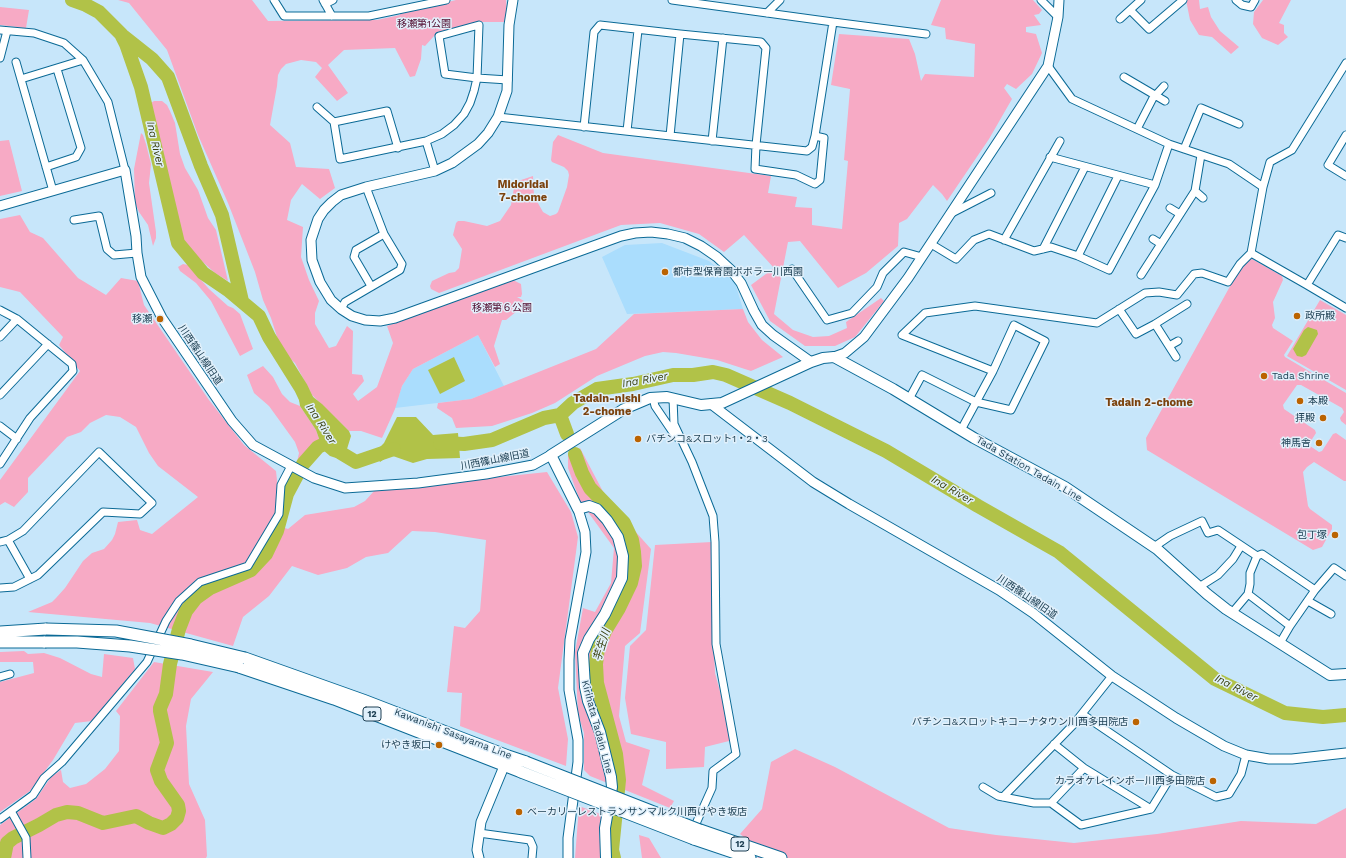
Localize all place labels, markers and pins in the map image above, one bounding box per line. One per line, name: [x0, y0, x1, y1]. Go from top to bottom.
place label: 都市型保育園ポポラー川西園: [673, 266, 803, 278]
marker: 都市型保育園ポポラー川西園: [660, 267, 670, 277]
place label: 政所殿: [1305, 310, 1335, 322]
marker: 政所殿: [1292, 311, 1302, 321]
place label: 移瀬: [132, 313, 152, 325]
marker: 移瀬: [155, 314, 165, 324]
place label: Tada Shrine: [1272, 370, 1329, 382]
marker: Tada Shrine: [1259, 371, 1269, 381]
place label: 本殿: [1308, 395, 1328, 407]
marker: 本殿: [1295, 396, 1305, 406]
place label: 拝殿: [1295, 412, 1315, 424]
marker: 拝殿: [1318, 413, 1328, 423]
place label: パチンコ&スロット1・2・3: [646, 433, 768, 445]
marker: パチンコ&スロット1・2・3: [633, 434, 643, 444]
place label: 神馬舎: [1281, 437, 1311, 449]
marker: 神馬舎: [1314, 438, 1324, 448]
place label: 包丁塚: [1297, 529, 1327, 541]
marker: 包丁塚: [1330, 530, 1340, 540]
place label: パチンコ&スロットキコーナタウン川西多田院店: [912, 716, 1128, 728]
marker: パチンコ&スロットキコーナタウン川西多田院店: [1131, 717, 1141, 727]
place label: けやき坂口: [381, 739, 431, 751]
marker: けやき坂口: [434, 740, 444, 750]
place label: カラオケレインボー川西多田院店: [1055, 775, 1205, 787]
marker: カラオケレインボー川西多田院店: [1208, 776, 1218, 786]
place label: ベーカリーレストランサンマルク川西けやき坂店: [527, 806, 747, 818]
marker: ベーカリーレストランサンマルク川西けやき坂店: [514, 807, 524, 817]

